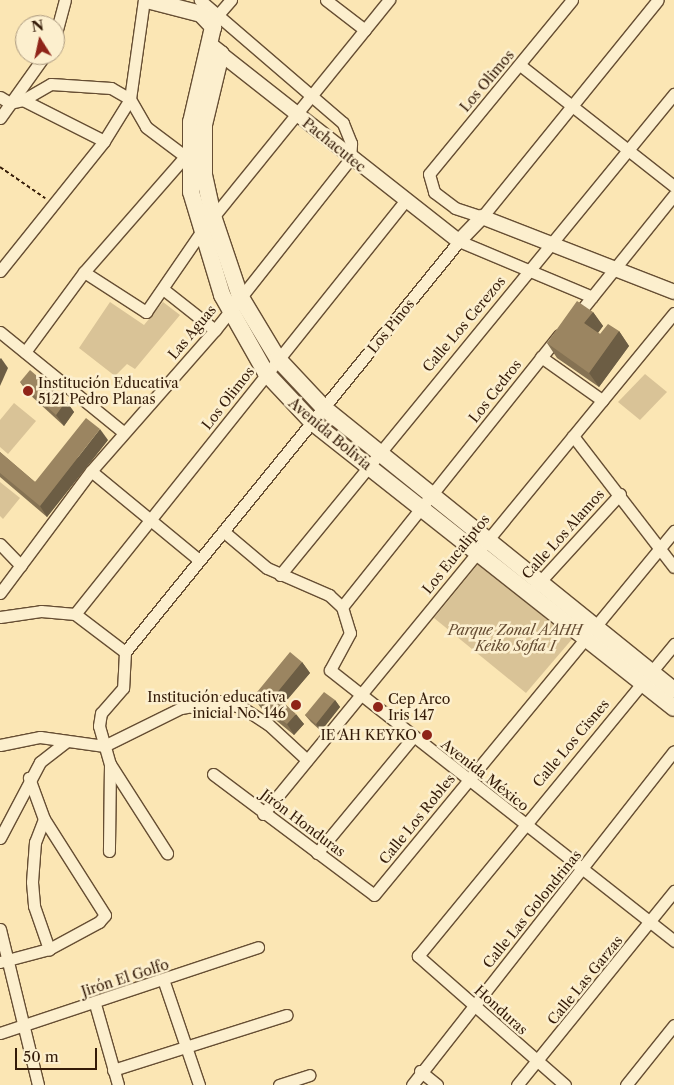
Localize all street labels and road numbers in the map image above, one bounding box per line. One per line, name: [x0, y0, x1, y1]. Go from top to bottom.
street label: Los Olimos: [456, 47, 518, 115]
street label: Pachacutec: [299, 115, 369, 175]
street label: Calle Los Cerezos: [419, 273, 509, 375]
street label: Los Pinos: [364, 296, 418, 356]
street label: Las Aguas: [164, 301, 220, 363]
street label: Los Cedros: [465, 356, 525, 426]
street label: Los Olimos: [198, 363, 258, 433]
street label: Avenida Bolivia: [285, 394, 375, 474]
street label: Calle Los Alamos: [518, 486, 608, 582]
street label: Los Eucaliptos: [419, 511, 493, 597]
street label: Calle Los Cisnes: [529, 696, 613, 790]
street label: Avenida México: [438, 736, 532, 814]
street label: Calle Los Robles: [376, 771, 458, 867]
street label: Jirón Honduras: [257, 786, 349, 860]
street label: Calle Las Golondrinas: [479, 847, 585, 971]
street label: Calle Las Garzas: [544, 932, 626, 1028]
street label: Jirón El Golfo: [79, 956, 171, 1000]
street label: Honduras: [471, 982, 531, 1038]

